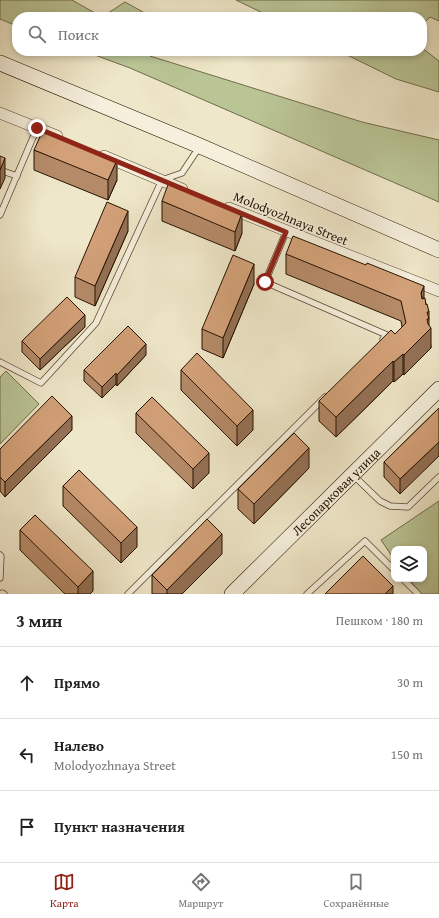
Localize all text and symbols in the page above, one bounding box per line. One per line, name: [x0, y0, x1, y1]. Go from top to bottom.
search box: [12, 12, 427, 56]
icon: search: [26, 23, 48, 45]
text: Поиск: [58, 24, 99, 45]
route end: [28, 119, 46, 137]
street label: Molodyozhnaya Street: [231, 187, 351, 250]
route start: [256, 273, 274, 291]
street label: Лесопарковая улица: [288, 443, 385, 540]
map controls: [391, 546, 427, 582]
button: layers: [391, 546, 427, 582]
text: 3 мин: [16, 608, 62, 633]
text: Пешком · 180 m: [336, 611, 423, 630]
icon: ahead: [16, 672, 38, 694]
text: Прямо: [54, 672, 100, 693]
text: 30 m: [397, 673, 423, 692]
text: Налево: [54, 735, 104, 756]
icon: left: [16, 744, 38, 766]
text: 150 m: [391, 745, 423, 764]
text: Molodyozhnaya Street: [54, 756, 176, 775]
icon: arrive: [16, 816, 38, 838]
text: Пункт назначения: [54, 816, 185, 837]
tab: Карта: [50, 871, 78, 911]
tab: Маршрут: [178, 871, 223, 911]
tab: Сохранённые: [323, 871, 389, 911]

